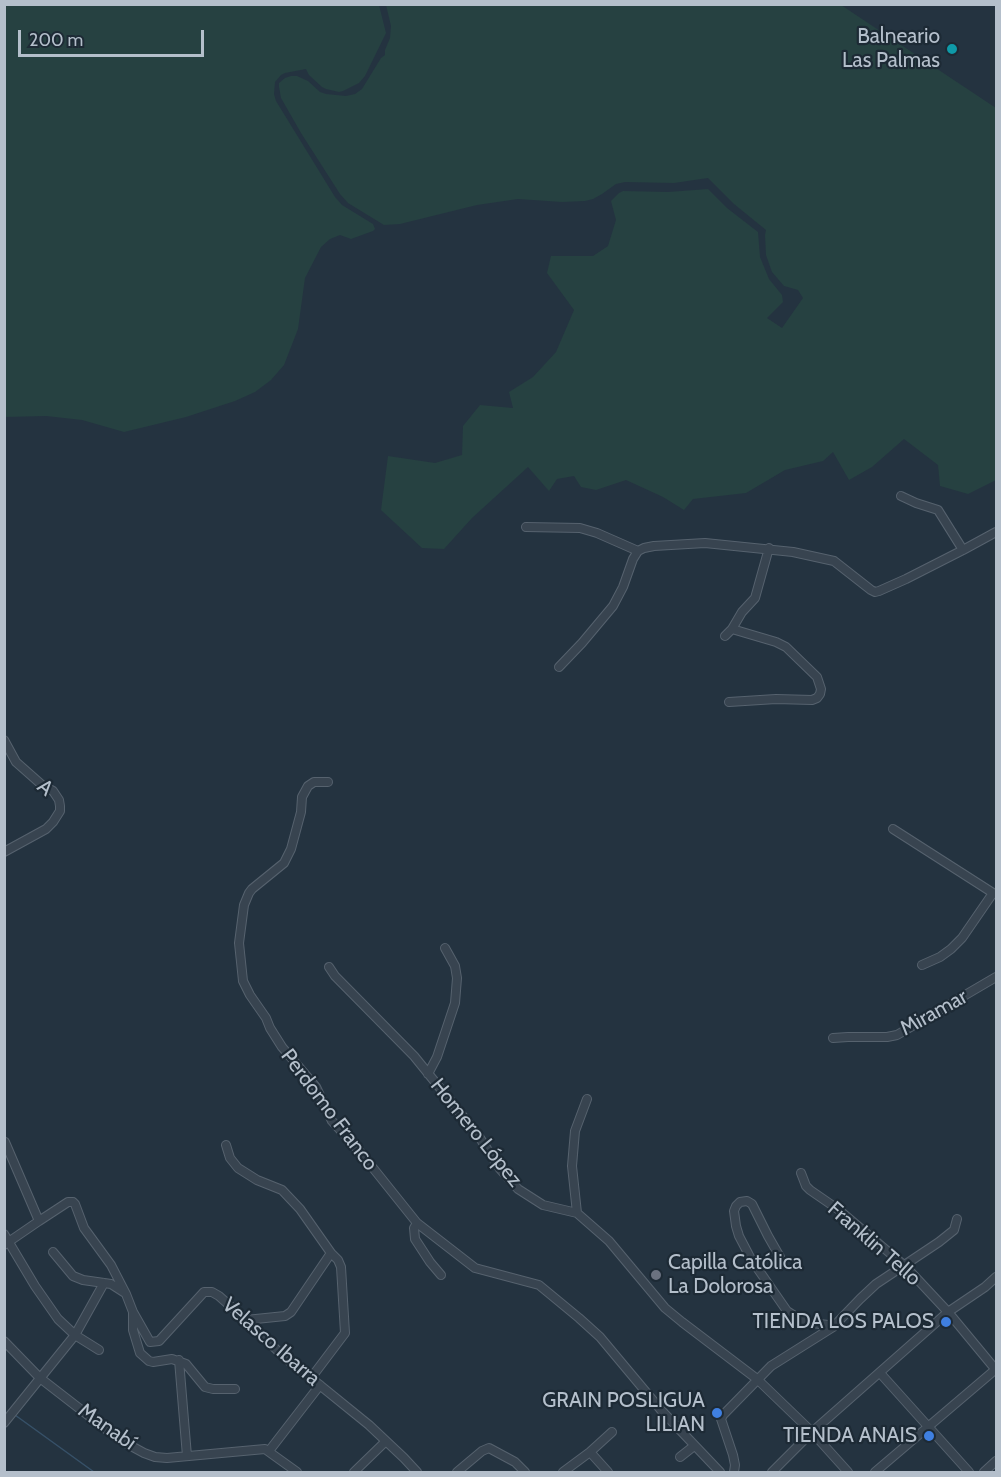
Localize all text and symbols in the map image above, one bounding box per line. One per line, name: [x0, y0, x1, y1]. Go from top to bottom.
scale bar: [21, 18, 207, 56]
place label: Balneario Las Palmas: [842, 24, 940, 74]
text: 200 m: [29, 29, 83, 51]
marker: Balneario Las Palmas: [945, 42, 959, 56]
street label: A: [32, 774, 58, 802]
street label: Miramar: [896, 984, 972, 1042]
street label: Perdomo Franco: [275, 1044, 383, 1176]
street label: Homero López: [425, 1074, 527, 1192]
street label: Franklin Tello: [822, 1197, 926, 1291]
place label: Capilla Católica La Dolorosa: [668, 1250, 802, 1300]
marker: Capilla Católica La Dolorosa: [649, 1268, 663, 1282]
street label: Velasco Ibarra: [217, 1293, 325, 1391]
place label: TIENDA LOS PALOS: [753, 1309, 934, 1335]
marker: TIENDA LOS PALOS: [939, 1315, 953, 1329]
place label: GRAIN POSLIGUA LILIAN: [542, 1388, 705, 1438]
street label: Manabí: [73, 1398, 141, 1456]
marker: GRAIN POSLIGUA LILIAN: [710, 1406, 724, 1420]
place label: TIENDA ANAIS: [783, 1423, 917, 1449]
marker: TIENDA ANAIS: [922, 1429, 936, 1443]

